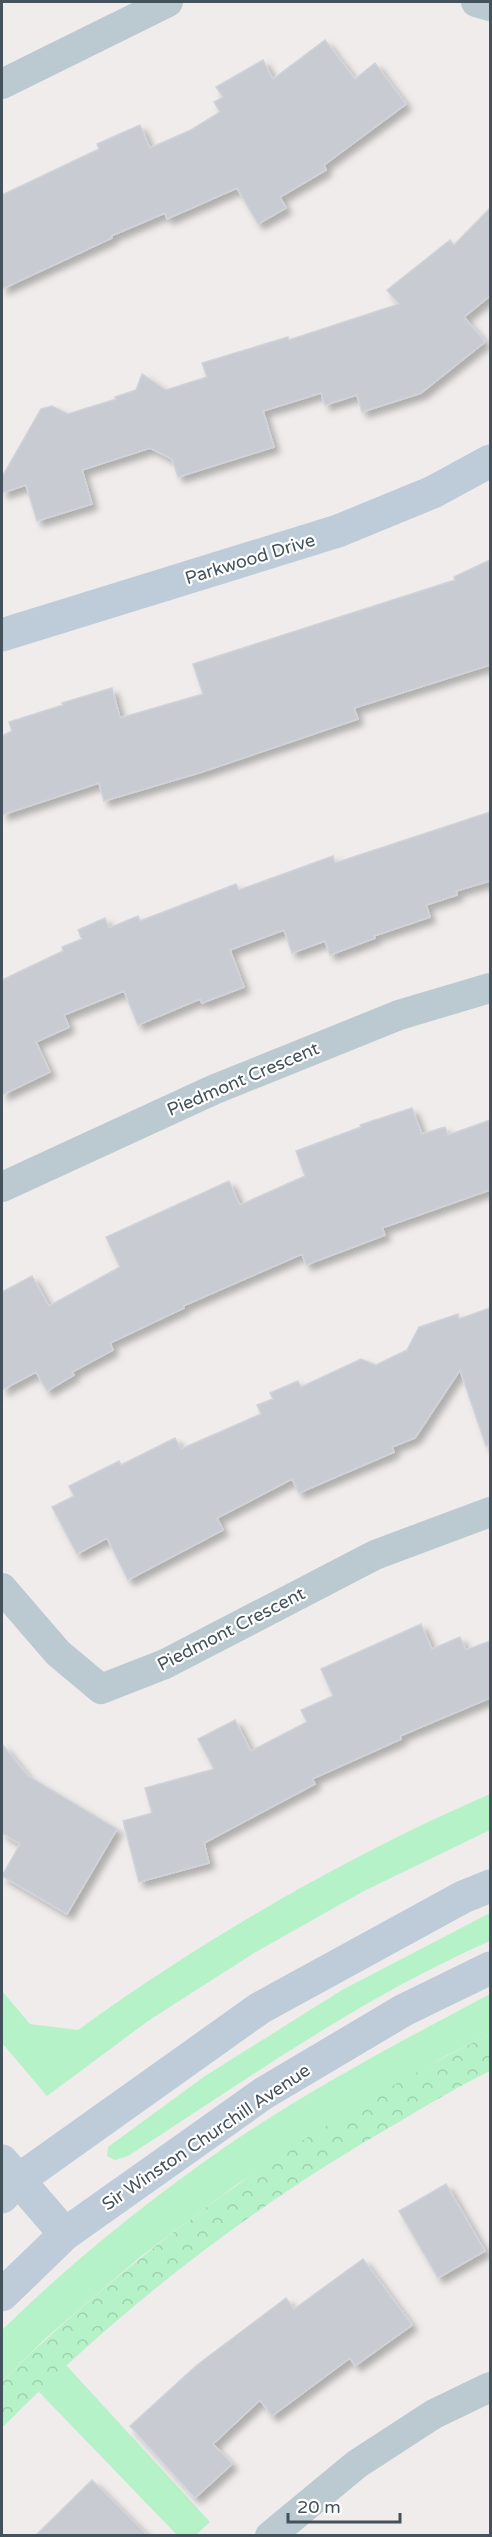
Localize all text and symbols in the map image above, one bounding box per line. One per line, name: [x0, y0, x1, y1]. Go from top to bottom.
street label: Parkwood Drive: [182, 529, 318, 589]
street label: Piedmont Crescent: [164, 1037, 322, 1121]
street label: Piedmont Crescent: [153, 1582, 309, 1676]
street label: Sir Winston Churchill Avenue: [98, 2059, 314, 2215]
scale bar: [288, 2486, 400, 2524]
text: 20 m: [297, 2496, 341, 2518]

